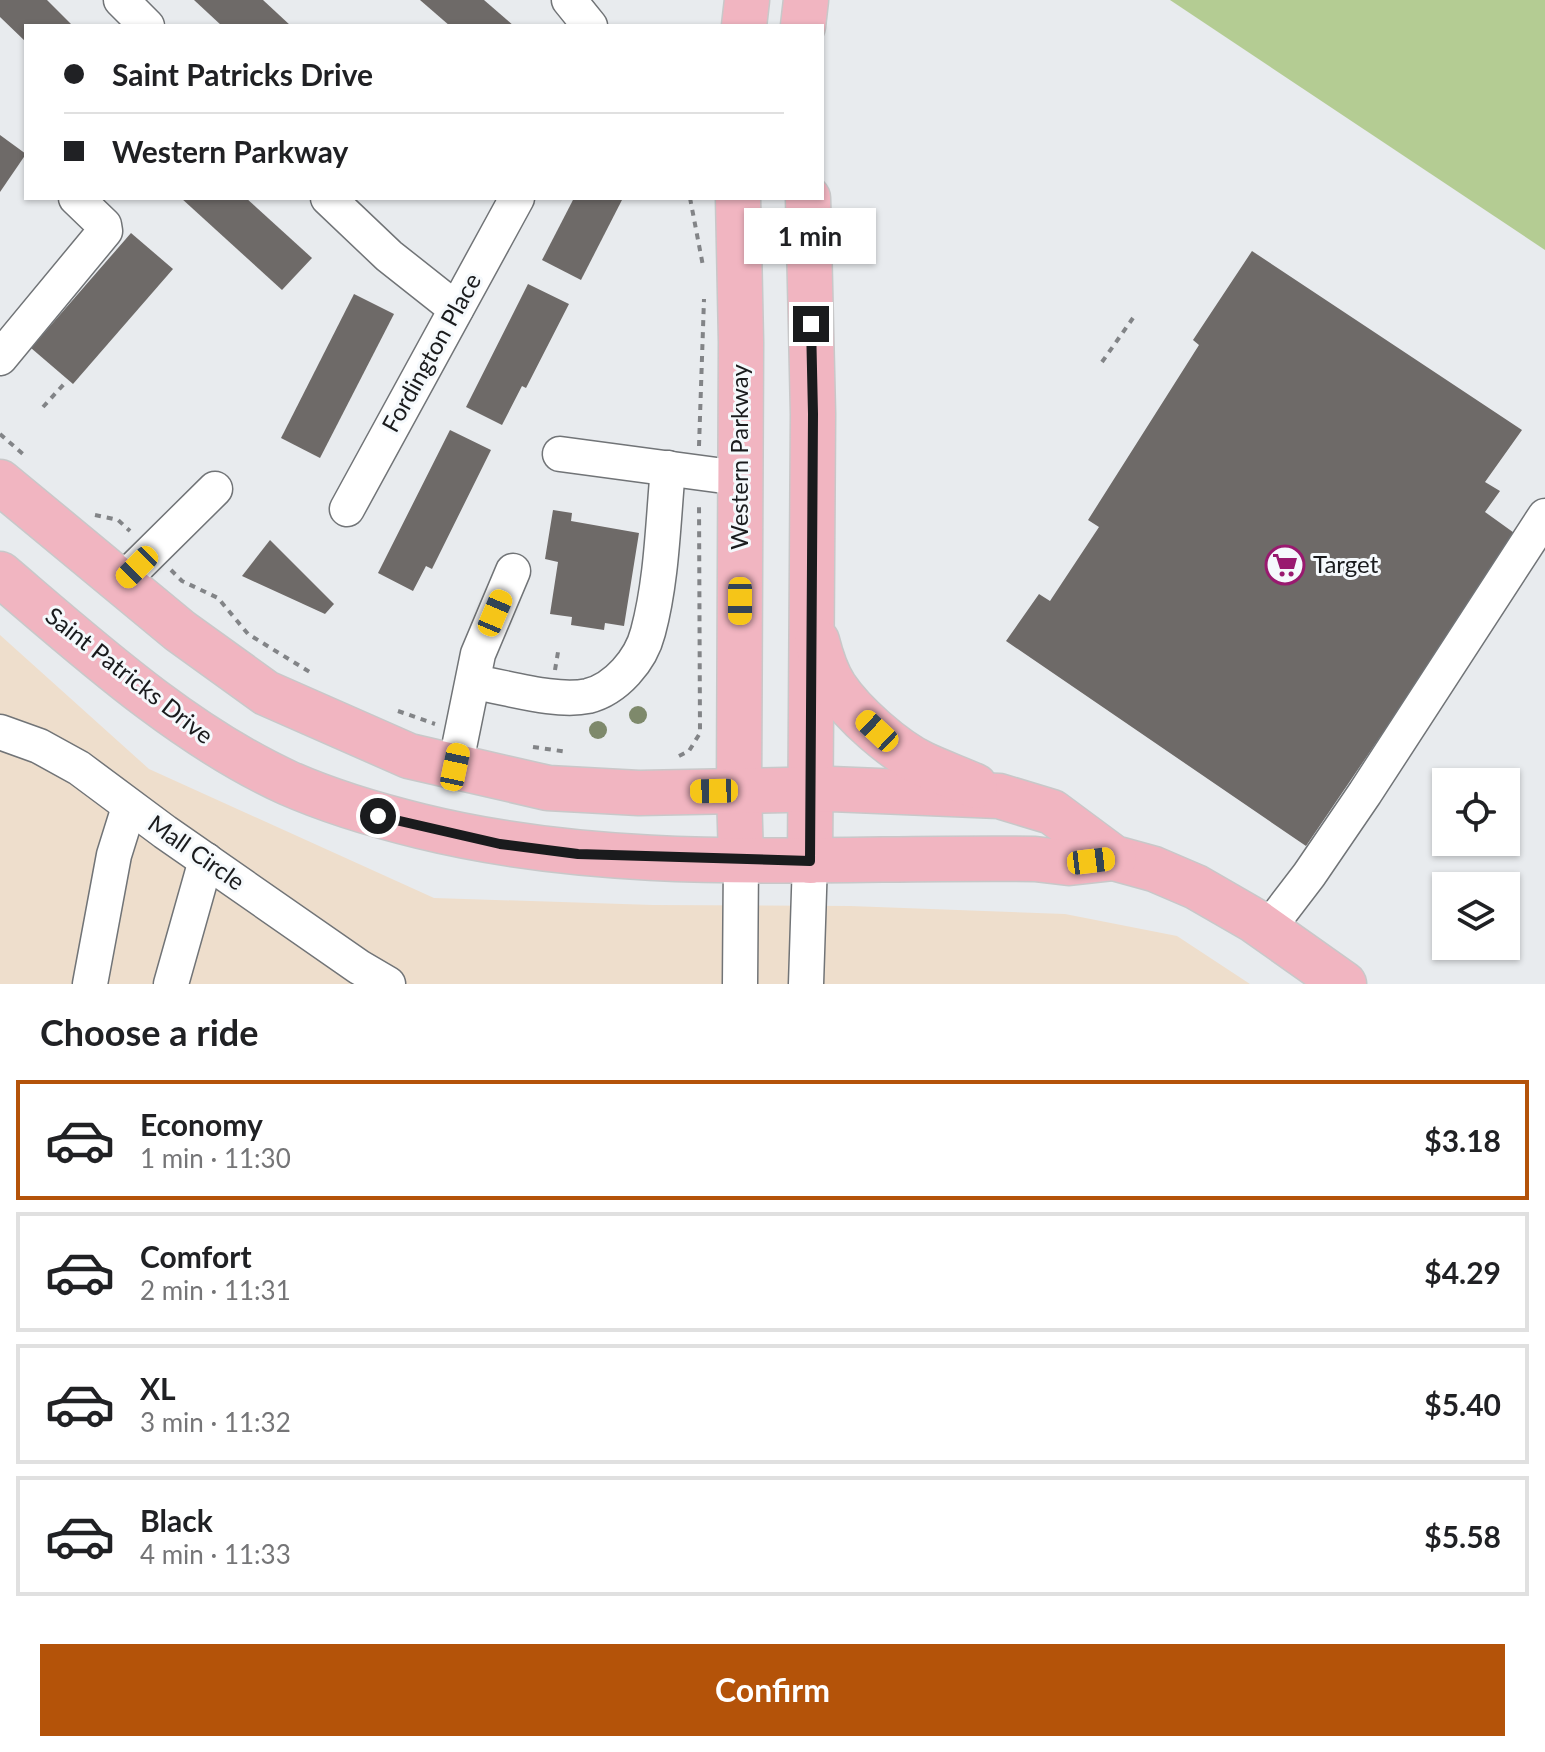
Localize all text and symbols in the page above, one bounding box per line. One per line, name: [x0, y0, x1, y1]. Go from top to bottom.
text: Saint Patricks Drive: [112, 56, 373, 92]
text: Western Parkway: [112, 133, 348, 169]
callout: 1 min: [745, 208, 877, 264]
text: 1 min: [778, 220, 842, 252]
street label: Fordington Place: [375, 268, 486, 437]
route end: [793, 306, 829, 342]
street label: Western Parkway: [724, 364, 753, 550]
car: [112, 542, 162, 592]
supermarket icon: Target: [1264, 544, 1306, 586]
place label: Target: [1313, 549, 1379, 578]
car: [728, 577, 752, 625]
car: [475, 586, 515, 640]
street label: Saint Patricks Drive: [40, 600, 220, 749]
car: [851, 706, 903, 756]
car: [438, 741, 472, 793]
map controls: [1432, 768, 1520, 960]
button: locate: [1432, 768, 1520, 856]
car: [690, 779, 738, 803]
route start: [360, 798, 396, 834]
street label: Mall Circle: [143, 808, 251, 896]
car: [1066, 846, 1116, 876]
button: layers: [1432, 872, 1520, 960]
text: Choose a ride: [40, 1010, 259, 1054]
icon: car: [44, 1104, 116, 1176]
text: Economy: [140, 1106, 263, 1142]
text: $3.18: [1424, 1122, 1501, 1158]
text: 1 min · 11:30: [140, 1142, 291, 1174]
icon: car: [44, 1236, 116, 1308]
text: Comfort: [140, 1238, 252, 1274]
text: $4.29: [1424, 1254, 1501, 1290]
text: 2 min · 11:31: [140, 1274, 291, 1306]
icon: car: [44, 1368, 116, 1440]
text: XL: [140, 1370, 176, 1406]
text: $5.40: [1424, 1386, 1501, 1422]
text: 3 min · 11:32: [140, 1406, 291, 1438]
icon: car: [44, 1500, 116, 1572]
text: Black: [140, 1502, 213, 1538]
text: $5.58: [1424, 1518, 1501, 1554]
text: 4 min · 11:33: [140, 1538, 291, 1570]
button: Confirm: [40, 1644, 1505, 1736]

